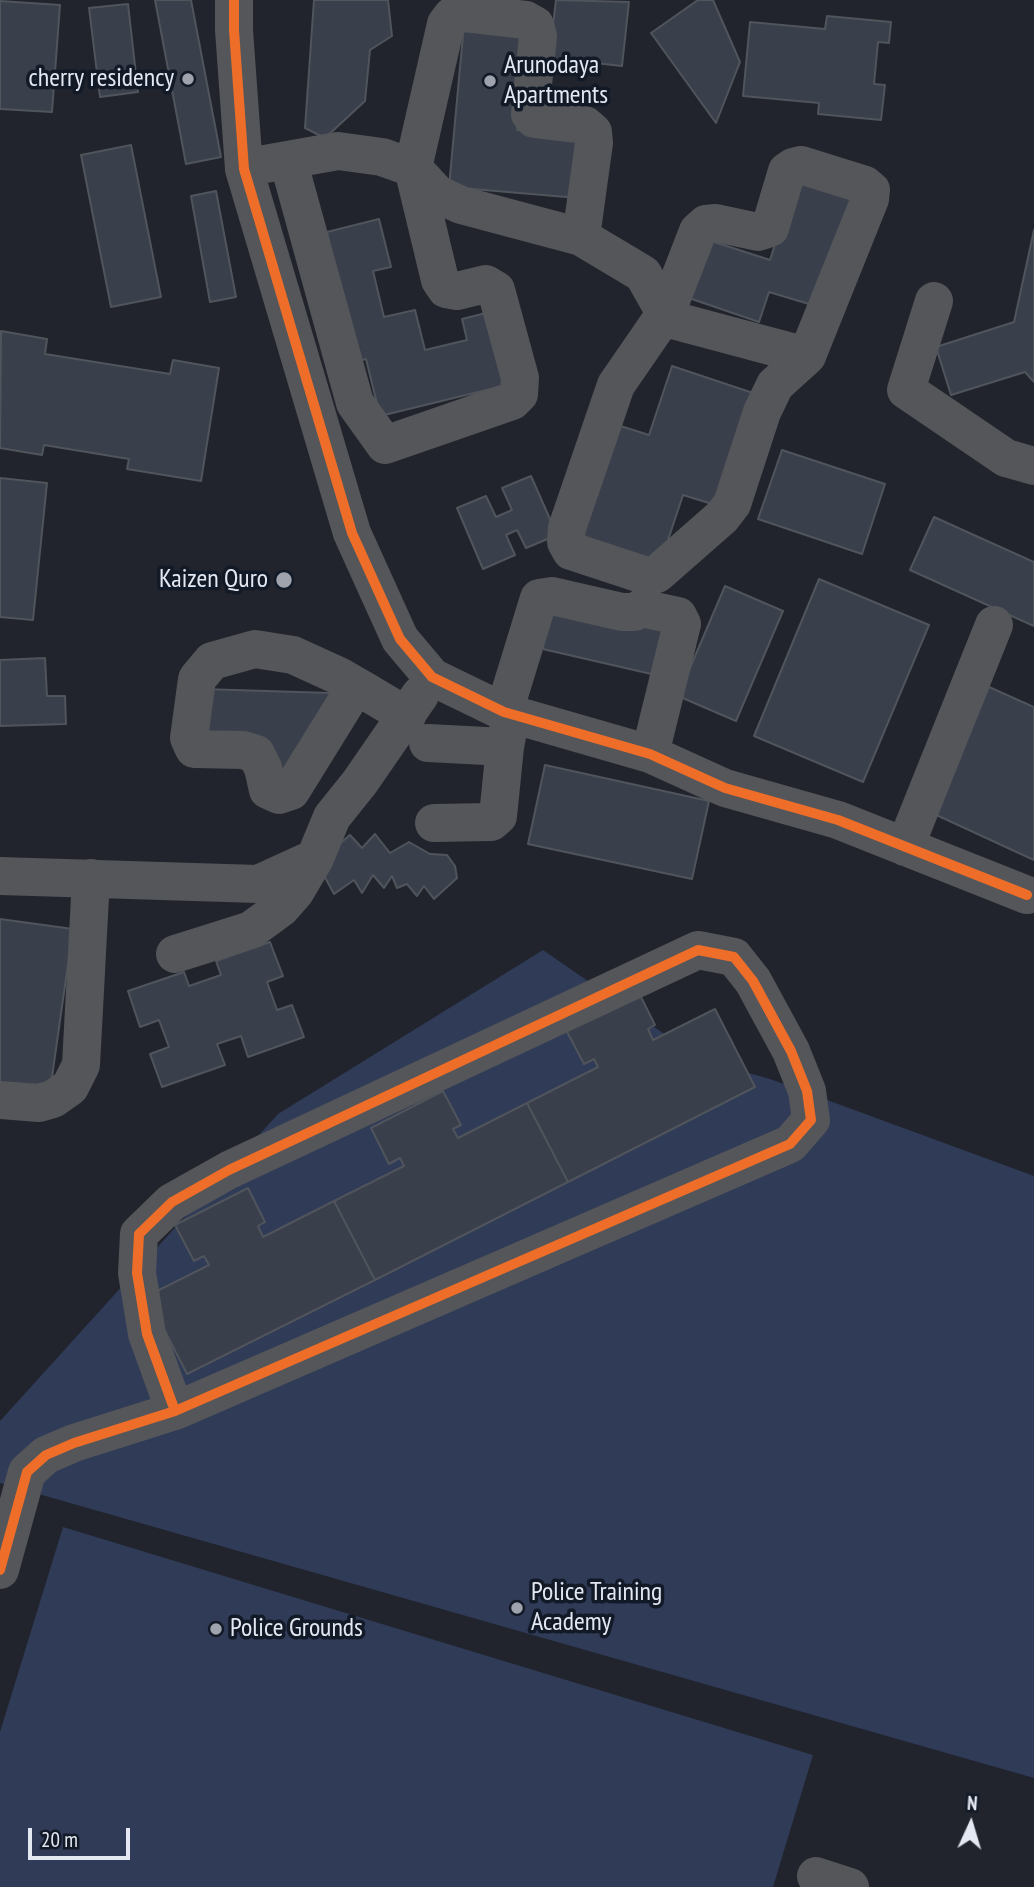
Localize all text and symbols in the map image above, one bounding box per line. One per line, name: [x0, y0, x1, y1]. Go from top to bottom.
place label: Arunodaya Apartments: [504, 50, 608, 112]
place label: cherry residency: [29, 63, 174, 95]
marker: cherry residency: [180, 71, 196, 87]
marker: Arunodaya Apartments: [482, 73, 498, 89]
place label: Kaizen Quro: [159, 564, 268, 596]
marker: Kaizen Quro: [274, 570, 294, 590]
place label: Police Training Academy: [531, 1577, 662, 1638]
marker: Police Training Academy: [509, 1600, 525, 1616]
place label: Police Grounds: [230, 1613, 363, 1645]
marker: Police Grounds: [208, 1621, 224, 1637]
north arrow: [936, 1789, 1006, 1859]
text: N: [966, 1791, 978, 1815]
scale bar: [32, 1814, 133, 1858]
text: 20 m: [41, 1826, 78, 1853]

